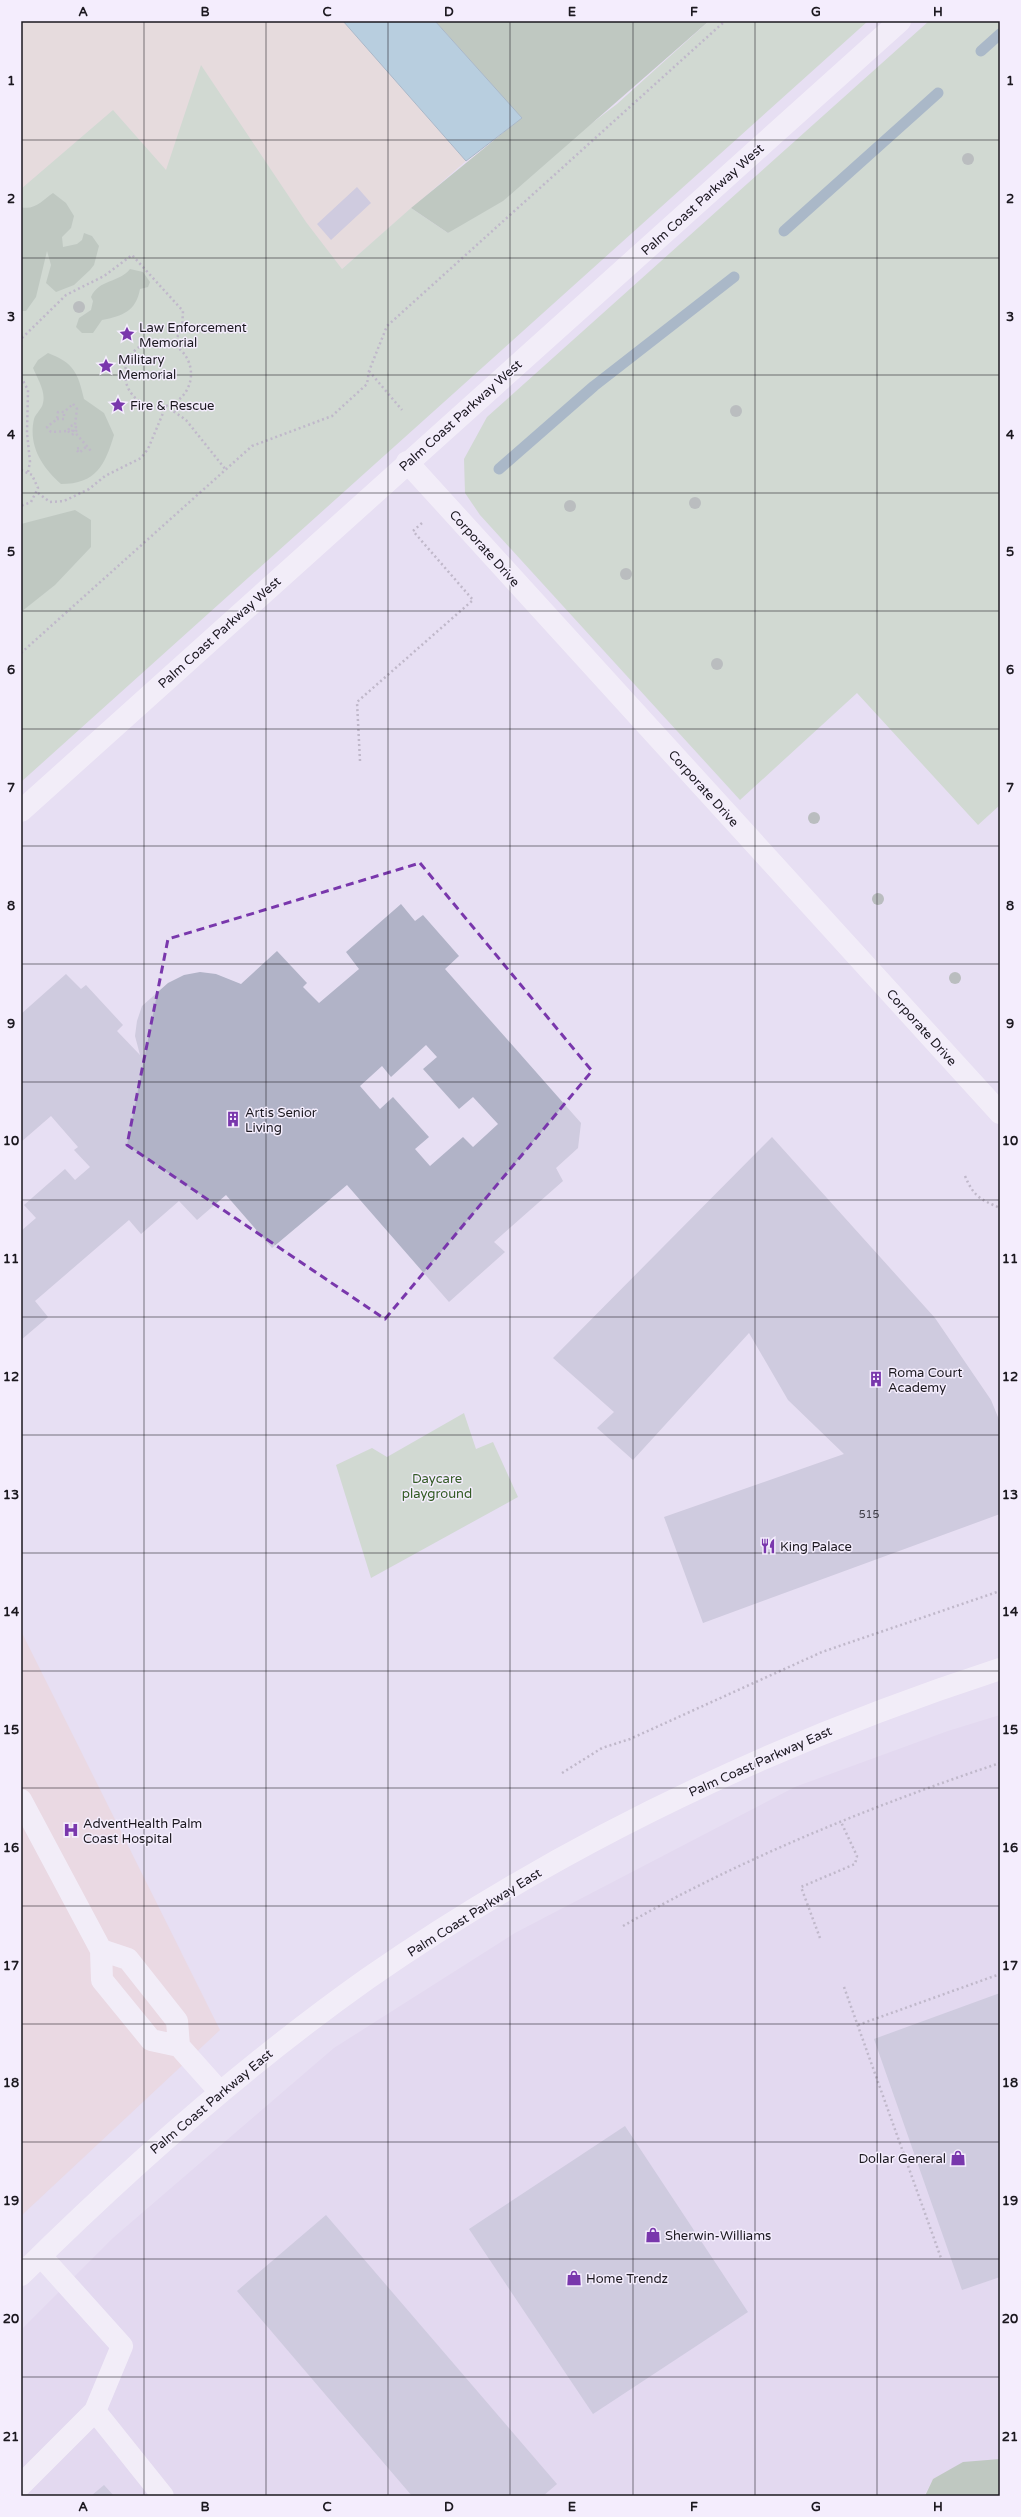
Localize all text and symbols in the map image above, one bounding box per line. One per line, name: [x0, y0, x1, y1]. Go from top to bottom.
text: A: [78, 4, 88, 20]
text: B: [200, 4, 210, 20]
text: C: [322, 4, 332, 20]
text: D: [444, 4, 454, 20]
text: E: [568, 4, 576, 20]
text: F: [690, 4, 698, 20]
text: G: [811, 4, 821, 20]
text: H: [933, 4, 943, 20]
text: 1: [7, 73, 15, 89]
text: 1: [1006, 73, 1014, 89]
street label: Palm Coast Parkway West: [638, 140, 767, 259]
text: 2: [7, 191, 15, 207]
text: 2: [1006, 191, 1014, 207]
text: 3: [7, 309, 15, 325]
text: 3: [1006, 309, 1014, 325]
place label: Law Enforcement Memorial: [139, 320, 247, 351]
place icon: Law Enforcement Memorial: [118, 325, 136, 343]
place label: Military Memorial: [118, 352, 176, 383]
street label: Palm Coast Parkway West: [396, 356, 525, 475]
place icon: Military Memorial: [97, 357, 115, 375]
place icon: Fire & Rescue: [109, 396, 127, 414]
place label: Fire & Rescue: [130, 398, 214, 414]
text: 4: [7, 427, 16, 443]
text: 4: [1006, 427, 1015, 443]
street label: Corporate Drive: [446, 507, 523, 590]
text: 5: [7, 544, 15, 560]
text: 5: [1006, 544, 1014, 560]
street label: Palm Coast Parkway West: [155, 573, 284, 692]
text: 6: [7, 662, 15, 678]
text: 6: [1006, 662, 1014, 678]
street label: Corporate Drive: [665, 747, 742, 830]
text: 7: [7, 780, 15, 796]
text: 7: [1006, 780, 1014, 796]
text: 8: [7, 898, 15, 914]
text: 8: [1006, 898, 1014, 914]
street label: Corporate Drive: [883, 986, 960, 1069]
text: 9: [7, 1016, 15, 1032]
text: 9: [1006, 1016, 1014, 1032]
place label: Artis Senior Living: [245, 1105, 317, 1136]
building icon: Artis Senior Living: [224, 1110, 242, 1128]
text: 10: [3, 1133, 19, 1149]
text: 10: [1002, 1133, 1018, 1149]
text: 11: [3, 1251, 19, 1267]
text: 11: [1002, 1251, 1018, 1267]
place label: Roma Court Academy: [888, 1365, 962, 1396]
text: 12: [3, 1369, 19, 1385]
text: 12: [1002, 1369, 1018, 1385]
building icon: Roma Court Academy: [867, 1370, 885, 1388]
park label: Daycare playground: [402, 1471, 472, 1502]
text: 13: [3, 1487, 19, 1503]
text: 13: [1002, 1487, 1018, 1503]
house number: 515: [859, 1508, 879, 1521]
restaurant icon: King Palace: [759, 1537, 777, 1555]
place label: King Palace: [780, 1539, 852, 1555]
text: 14: [3, 1604, 20, 1620]
text: 14: [1002, 1604, 1019, 1620]
text: 15: [3, 1722, 19, 1738]
text: 15: [1002, 1722, 1018, 1738]
street label: Palm Coast Parkway East: [686, 1723, 835, 1801]
place label: AdventHealth Palm Coast Hospital: [83, 1816, 202, 1847]
hospital icon: AdventHealth Palm Coast Hospital: [62, 1821, 80, 1839]
text: 16: [3, 1840, 19, 1856]
text: 16: [1002, 1840, 1018, 1856]
street label: Palm Coast Parkway East: [405, 1865, 545, 1961]
text: 17: [3, 1958, 19, 1974]
text: 17: [1002, 1958, 1018, 1974]
street label: Palm Coast Parkway East: [147, 2046, 276, 2158]
text: 18: [3, 2075, 19, 2091]
text: 18: [1002, 2075, 1018, 2091]
shop icon: Dollar General: [949, 2149, 967, 2167]
place label: Dollar General: [858, 2151, 946, 2167]
text: 19: [3, 2193, 19, 2209]
text: 19: [1002, 2193, 1018, 2209]
shop icon: Sherwin-Williams: [644, 2226, 662, 2244]
place label: Sherwin-Williams: [665, 2228, 771, 2244]
shop icon: Home Trendz: [565, 2269, 583, 2287]
place label: Home Trendz: [586, 2271, 668, 2287]
text: 20: [3, 2311, 19, 2327]
text: 20: [1002, 2311, 1018, 2327]
text: 21: [3, 2429, 19, 2445]
text: 21: [1002, 2429, 1018, 2445]
text: A: [78, 2499, 88, 2515]
text: B: [200, 2499, 210, 2515]
text: C: [322, 2499, 332, 2515]
text: D: [444, 2499, 454, 2515]
text: E: [568, 2499, 576, 2515]
text: F: [690, 2499, 698, 2515]
text: G: [811, 2499, 821, 2515]
text: H: [933, 2499, 943, 2515]

